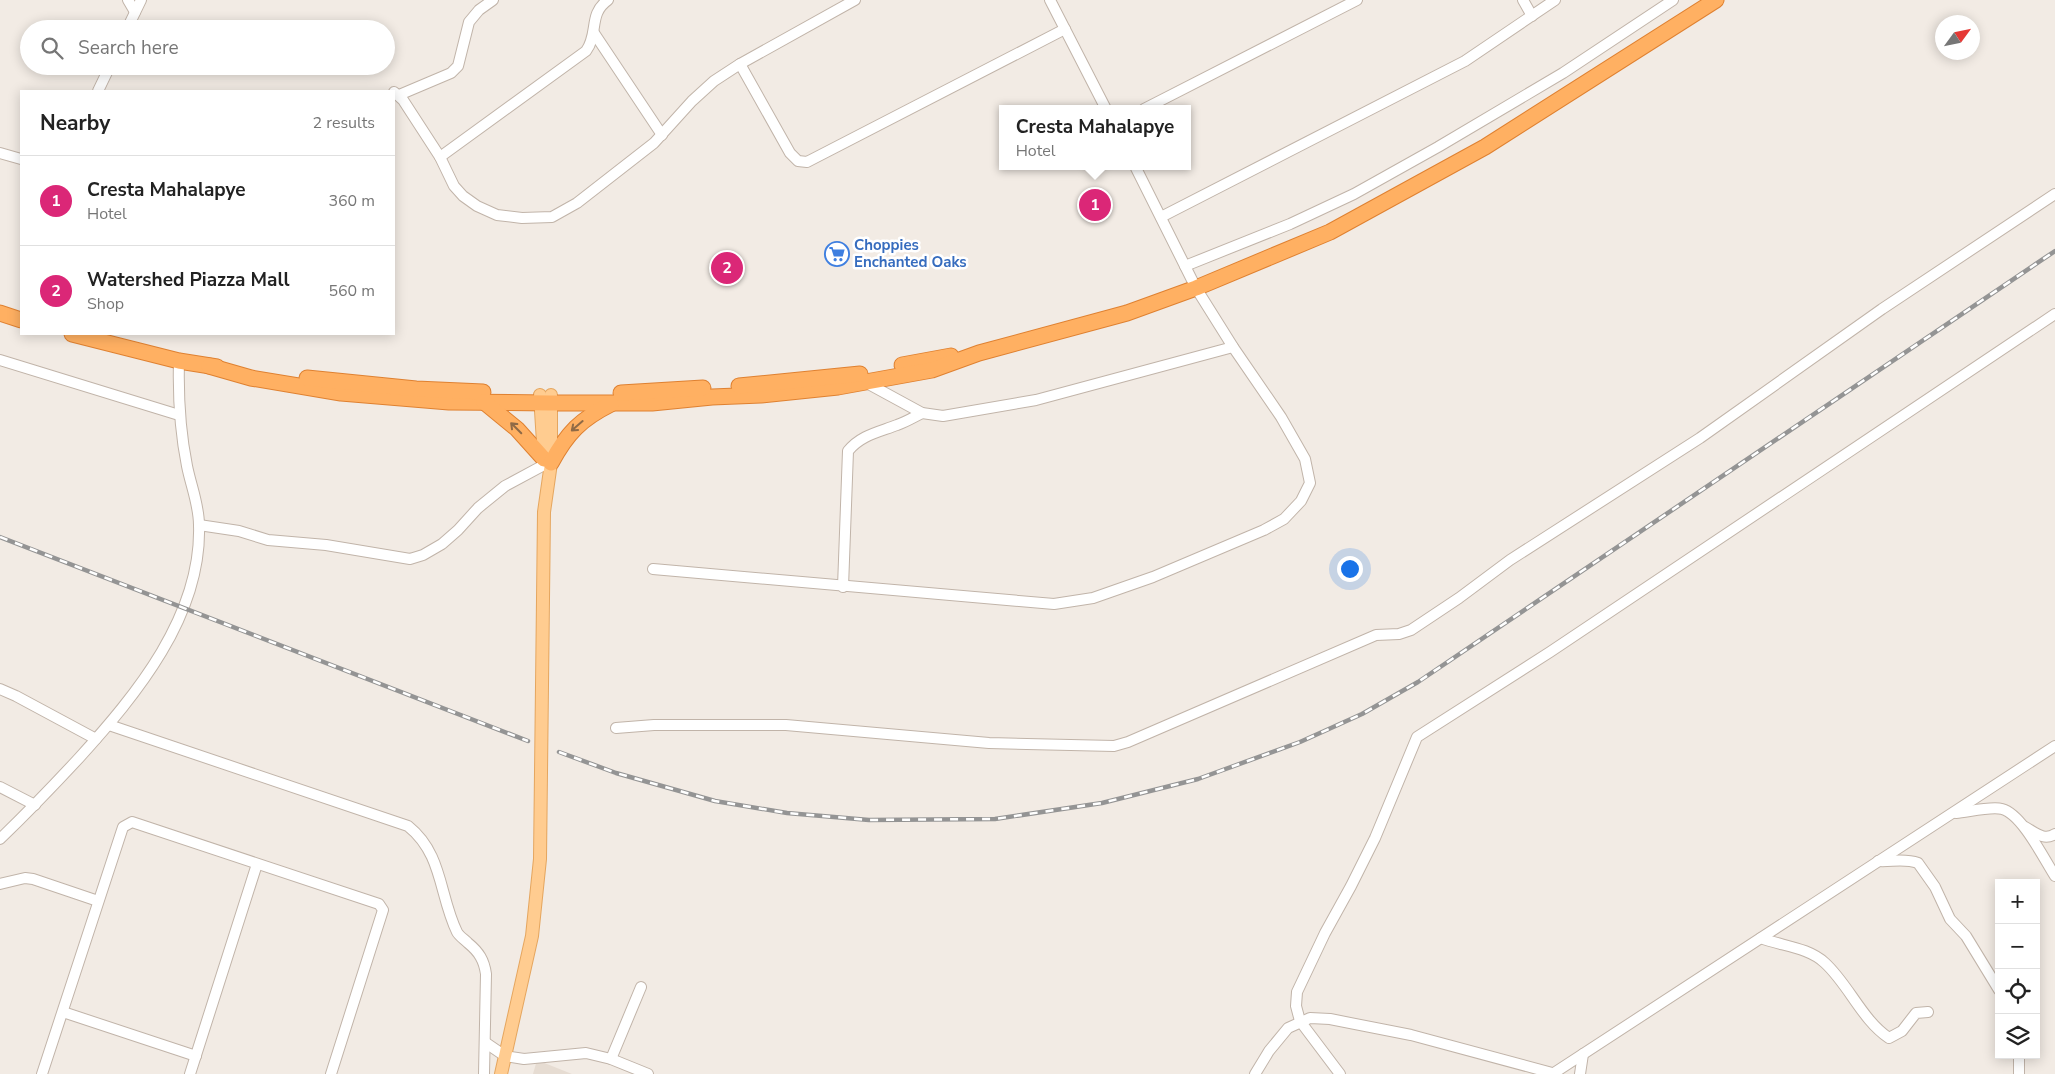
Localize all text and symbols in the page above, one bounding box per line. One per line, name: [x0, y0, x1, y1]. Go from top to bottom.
north arrow: [1935, 15, 1980, 60]
search box: [20, 20, 395, 75]
icon: search: [38, 34, 66, 62]
text: Search here: [78, 35, 179, 61]
popup: [999, 105, 1191, 170]
text: Nearby: [40, 109, 110, 137]
text: 2 results: [313, 112, 375, 134]
text: Cresta Mahalapye: [1016, 114, 1174, 140]
text: Hotel: [1016, 140, 1055, 162]
text: Cresta Mahalapye: [87, 177, 246, 203]
pin: 1: [1079, 186, 1111, 224]
text: 1: [51, 190, 61, 212]
text: 360 m: [328, 190, 375, 212]
text: Hotel: [87, 203, 127, 225]
place label: Choppies Enchanted Oaks: [854, 235, 967, 272]
supermarket icon: Choppies Enchanted Oaks: [824, 241, 850, 267]
pin: 2: [711, 249, 743, 287]
text: Watershed Piazza Mall: [87, 267, 290, 293]
text: 2: [51, 280, 61, 302]
text: 560 m: [328, 280, 375, 302]
text: Shop: [87, 293, 124, 315]
one-way arrow: [570, 420, 583, 432]
one-way arrow: [509, 422, 522, 434]
your location: [1337, 556, 1363, 582]
map controls: [1995, 879, 2040, 1059]
button: +: [1995, 879, 2040, 924]
button: −: [1995, 924, 2040, 969]
button: locate: [1995, 969, 2040, 1014]
button: layers: [1995, 1014, 2040, 1059]

